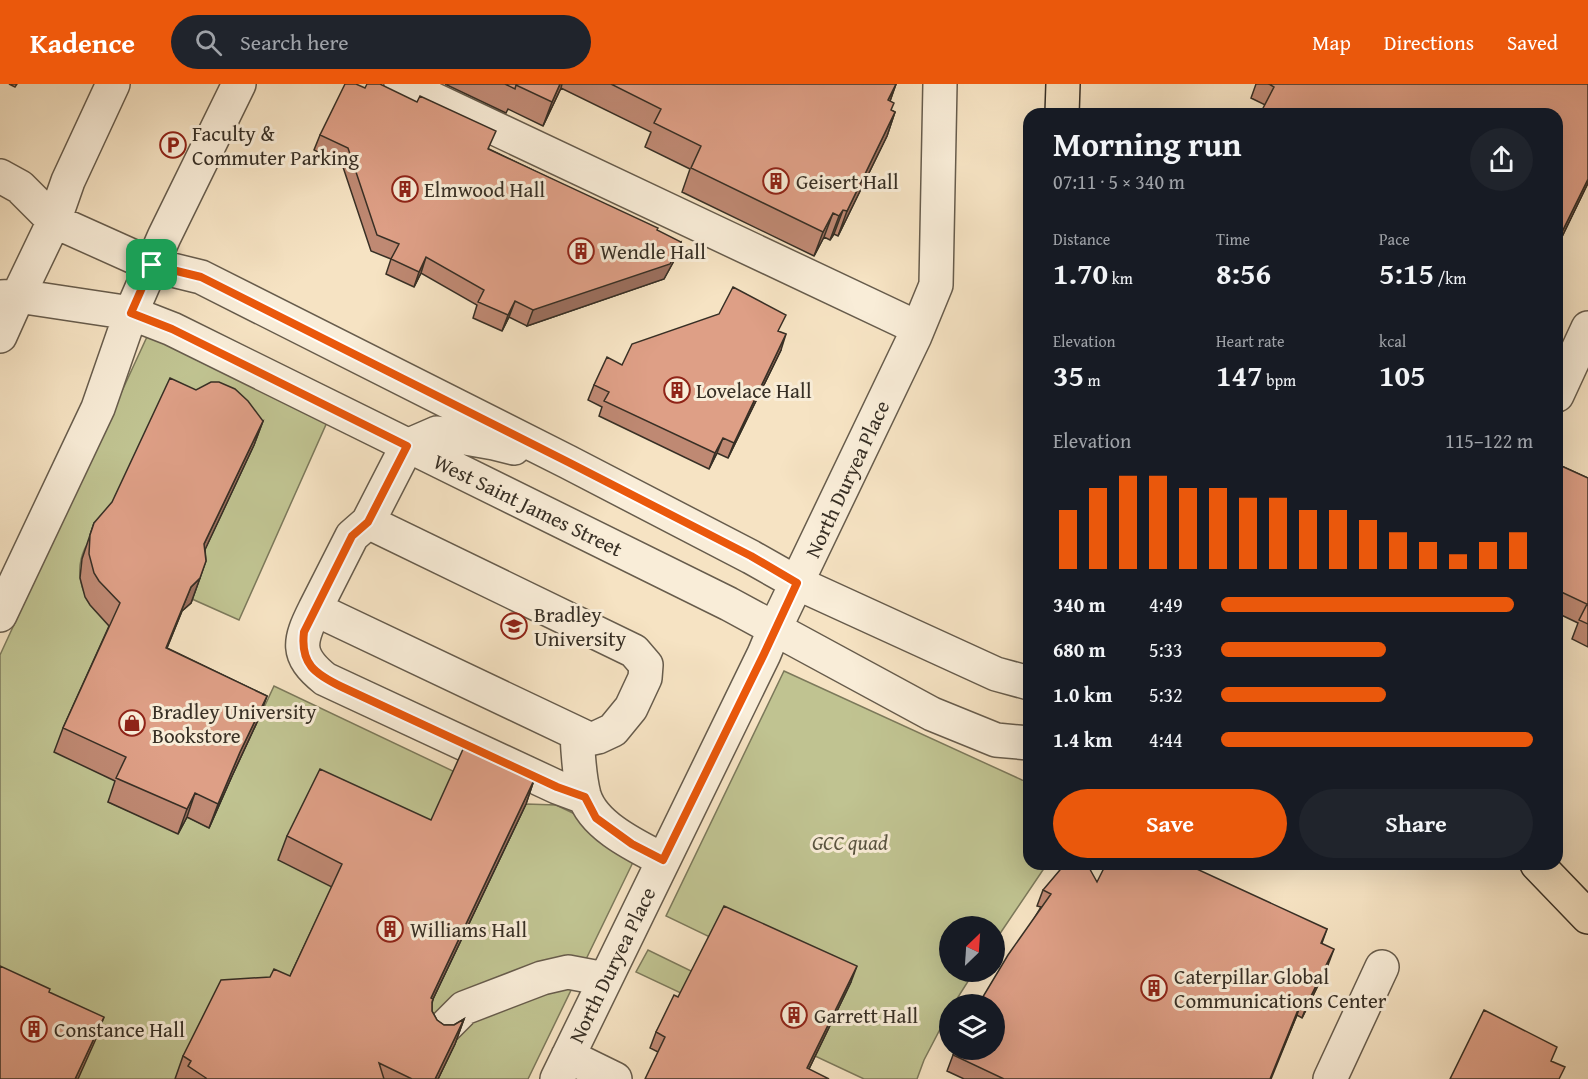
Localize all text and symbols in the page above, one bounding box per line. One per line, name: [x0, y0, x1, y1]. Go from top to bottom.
search box: [171, 15, 591, 69]
text: Kadence: [30, 22, 135, 63]
icon: search: [192, 26, 225, 59]
text: Search here: [240, 26, 349, 58]
text: Map: [1312, 27, 1351, 58]
text: Directions: [1384, 27, 1474, 58]
text: Saved: [1507, 27, 1558, 58]
place label: Faculty & Commuter Parking: [192, 118, 360, 173]
text: Morning run: [1053, 120, 1242, 168]
button: share: [1470, 128, 1533, 191]
parking icon: Faculty & Commuter Parking: [158, 130, 188, 160]
building icon: Geisert Hall: [761, 166, 791, 196]
place label: Geisert Hall: [796, 166, 899, 197]
text: 07:11 · 5 × 340 m: [1053, 167, 1185, 196]
building icon: Elmwood Hall: [390, 174, 420, 204]
place label: Elmwood Hall: [424, 174, 545, 205]
text: Distance: [1053, 227, 1110, 251]
text: Time: [1216, 227, 1250, 251]
text: Pace: [1379, 227, 1410, 251]
building icon: Wendle Hall: [566, 236, 596, 266]
place label: Wendle Hall: [600, 236, 706, 267]
pin: [126, 239, 177, 290]
icon: arrive: [135, 248, 168, 281]
text: 1.70: [1053, 251, 1108, 295]
text: 8:56: [1216, 251, 1271, 295]
text: 5:15: [1379, 251, 1434, 295]
text: km: [1108, 266, 1133, 290]
text: /km: [1434, 266, 1466, 290]
text: Elevation: [1053, 329, 1116, 353]
text: Heart rate: [1216, 329, 1285, 353]
text: kcal: [1379, 329, 1406, 353]
text: 35: [1053, 353, 1084, 397]
text: 147: [1216, 353, 1263, 397]
text: 105: [1379, 353, 1426, 397]
text: m: [1084, 368, 1101, 392]
text: bpm: [1263, 368, 1296, 392]
building icon: Lovelace Hall: [662, 375, 692, 405]
place label: Lovelace Hall: [696, 375, 812, 406]
street label: North Duryea Place: [797, 395, 897, 563]
text: Elevation: [1053, 426, 1131, 455]
text: 115–122 m: [1445, 426, 1533, 455]
street label: West Saint James Street: [428, 446, 628, 565]
text: 340 m: [1053, 590, 1106, 619]
text: 4:49: [1149, 590, 1183, 619]
place label: Bradley University: [534, 599, 627, 654]
school or university icon: Bradley University: [499, 611, 529, 641]
text: 680 m: [1053, 635, 1106, 664]
text: 5:33: [1149, 635, 1183, 664]
text: 1.0 km: [1053, 680, 1112, 709]
text: 5:32: [1149, 680, 1183, 709]
place label: Bradley University Bookstore: [152, 696, 317, 751]
shop icon: Bradley University Bookstore: [117, 708, 147, 738]
text: 1.4 km: [1053, 725, 1112, 754]
text: 4:44: [1149, 725, 1183, 754]
button: Save: [1053, 789, 1287, 858]
button: Share: [1299, 789, 1533, 858]
park label: GCC quad: [812, 827, 888, 858]
street label: North Duryea Place: [561, 881, 663, 1048]
building icon: Williams Hall: [375, 914, 405, 944]
place label: Williams Hall: [410, 914, 527, 945]
north arrow: [939, 916, 1005, 982]
map controls: [939, 916, 1005, 1060]
place label: Caterpillar Global Communications Center: [1174, 961, 1387, 1016]
building icon: Caterpillar Global Communications Center: [1139, 973, 1169, 1003]
button: layers: [939, 994, 1005, 1060]
building icon: Garrett Hall: [779, 1000, 809, 1030]
place label: Garrett Hall: [814, 1000, 918, 1031]
building icon: Constance Hall: [19, 1014, 49, 1044]
place label: Constance Hall: [54, 1014, 185, 1045]

